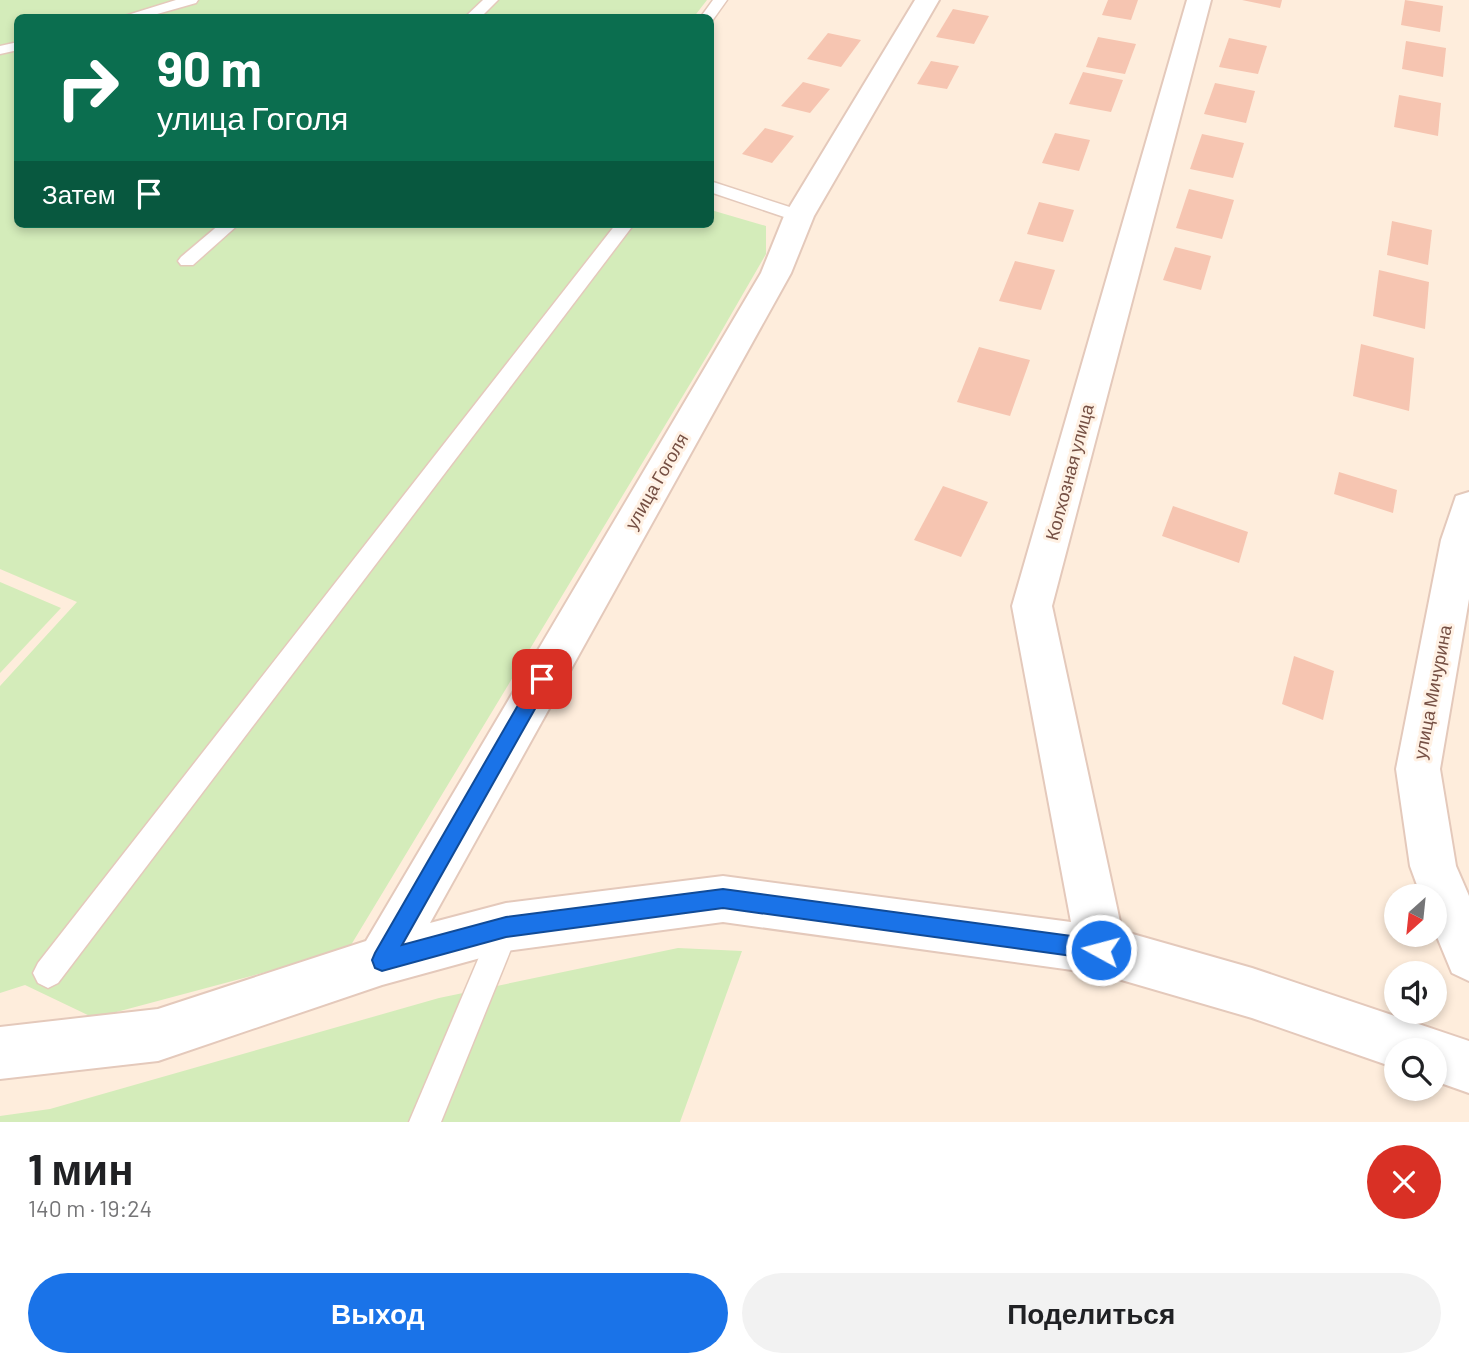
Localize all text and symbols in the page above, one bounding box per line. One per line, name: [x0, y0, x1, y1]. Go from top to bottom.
text: 90 m: [157, 38, 262, 97]
icon: right: [42, 42, 133, 133]
text: улица Гоголя: [157, 98, 348, 136]
icon: arrive: [130, 175, 168, 213]
text: Затем: [42, 178, 116, 209]
street label: Колхозная улица: [1040, 400, 1098, 543]
street label: улица Гоголя: [620, 429, 692, 533]
street label: улица Мичурина: [1408, 622, 1456, 761]
pin: [512, 649, 572, 709]
icon: arrive: [523, 660, 561, 698]
north arrow: [1384, 884, 1447, 947]
map controls: [1384, 884, 1447, 1101]
position arrow: [1064, 913, 1138, 987]
button: sound: [1384, 961, 1447, 1024]
button: search: [1384, 1038, 1447, 1101]
text: 1 мин: [28, 1143, 134, 1193]
button: close: [1367, 1145, 1441, 1219]
text: 140 m · 19:24: [28, 1194, 152, 1222]
button: Выход: [28, 1273, 728, 1353]
button: Поделиться: [742, 1273, 1441, 1353]

